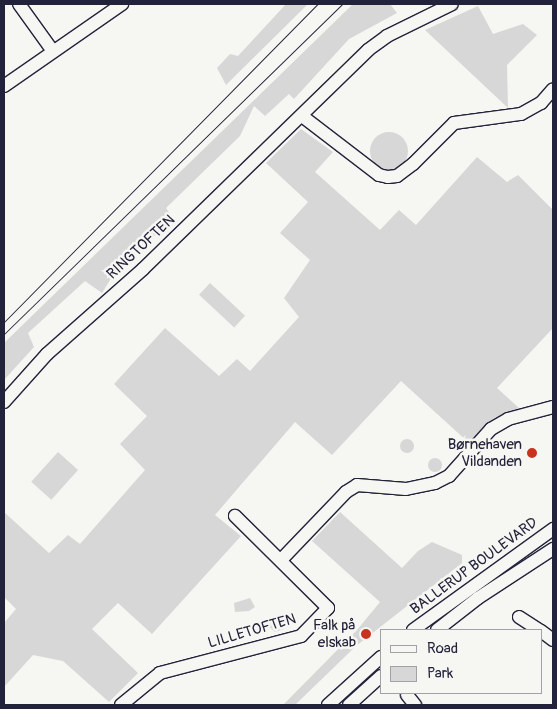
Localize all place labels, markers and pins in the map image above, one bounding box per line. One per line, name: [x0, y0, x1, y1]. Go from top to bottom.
place label: Børnehaven Vildanden: [448, 435, 522, 470]
marker: Børnehaven Vildanden: [526, 447, 538, 459]
place label: Falk på elskab: [313, 616, 356, 651]
marker: Falk på elskab: [360, 628, 372, 640]

